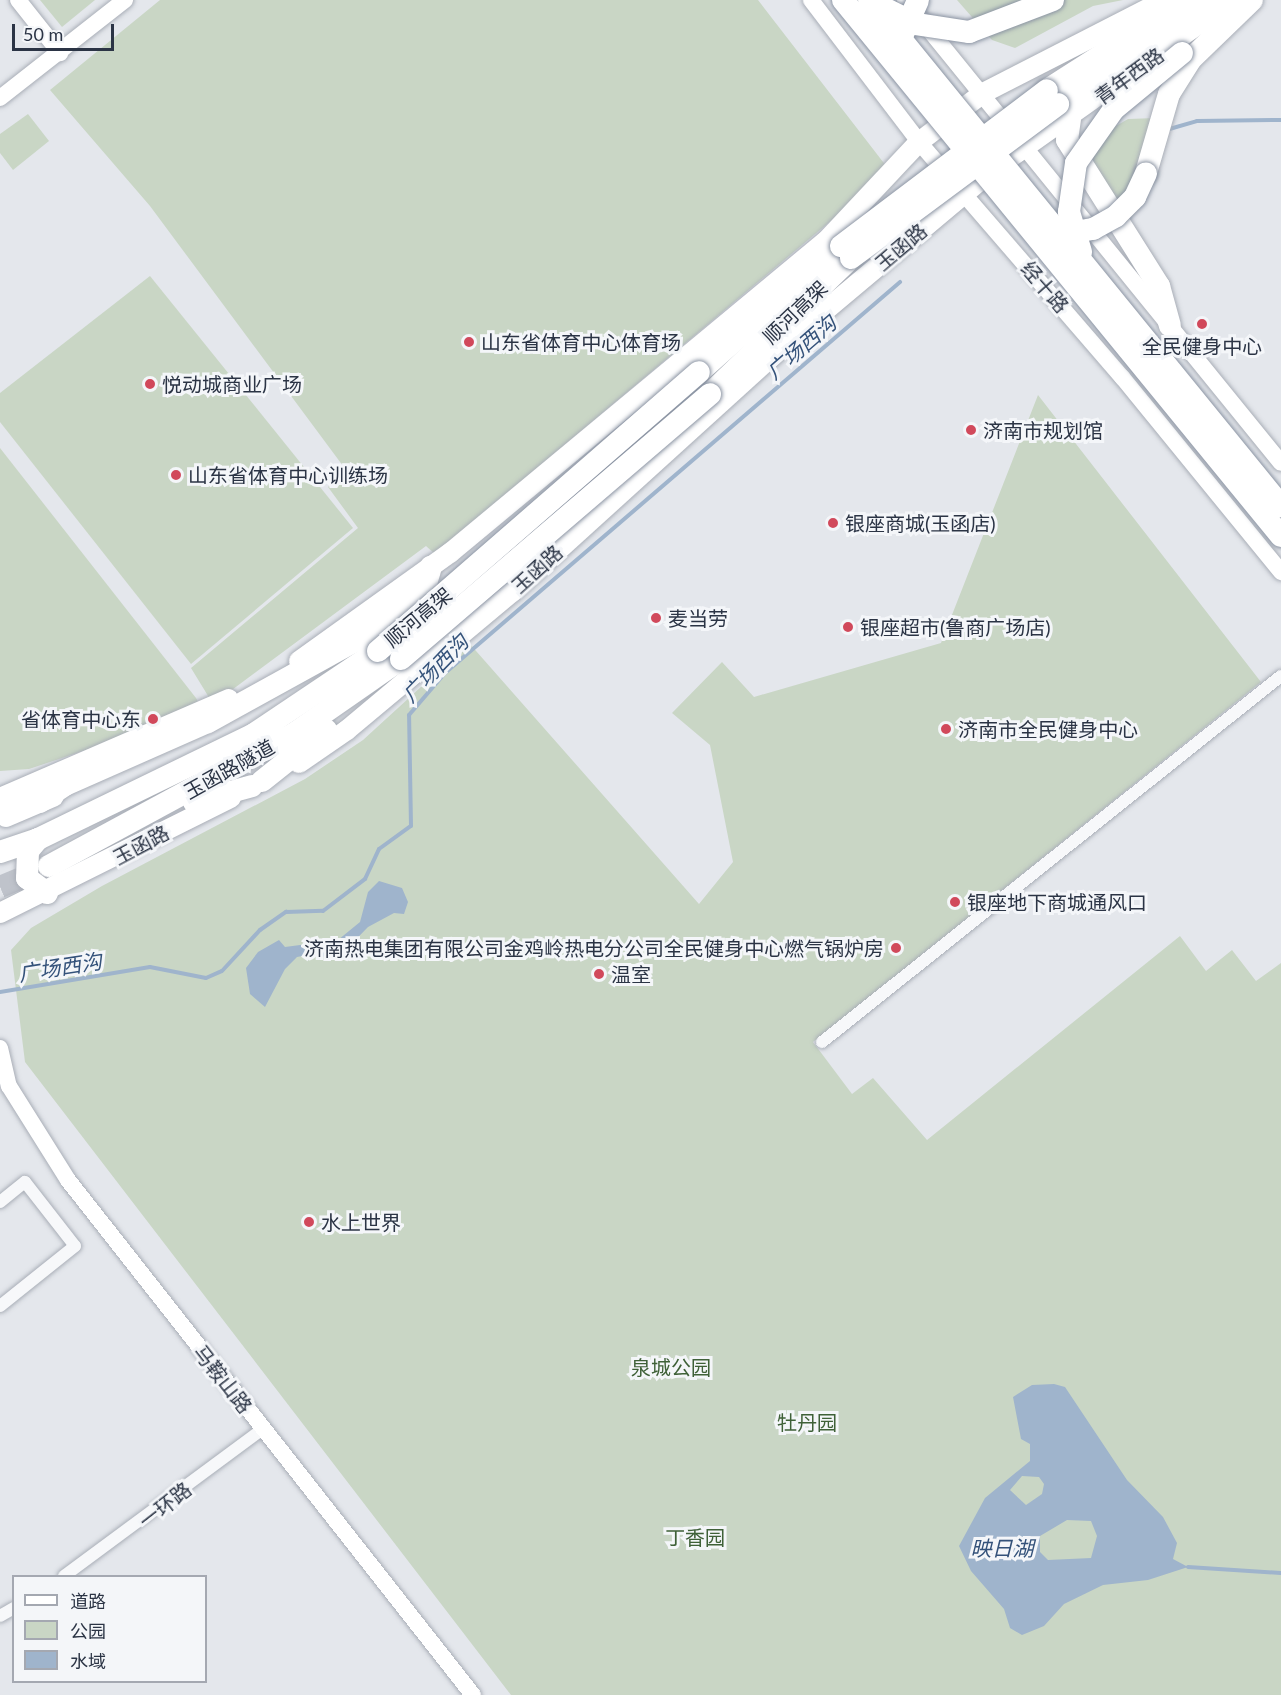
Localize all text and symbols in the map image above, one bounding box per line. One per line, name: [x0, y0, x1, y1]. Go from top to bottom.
scale bar: [15, 12, 117, 50]
text: 50 m: [23, 23, 63, 45]
street label: 青年西路: [1090, 43, 1168, 109]
street label: 玉函路: [870, 219, 932, 275]
street label: 经十路: [1016, 256, 1074, 318]
street label: 顺河高架: [758, 276, 832, 348]
water label: 广场西沟: [761, 310, 841, 384]
marker: 全民健身中心: [1195, 317, 1209, 331]
place label: 山东省体育中心体育场: [481, 330, 681, 354]
place label: 全民健身中心: [1142, 334, 1262, 358]
marker: 山东省体育中心体育场: [462, 335, 476, 349]
place label: 悦动城商业广场: [162, 372, 302, 396]
marker: 悦动城商业广场: [143, 377, 157, 391]
place label: 济南市规划馆: [983, 418, 1103, 442]
marker: 济南市规划馆: [964, 423, 978, 437]
place label: 山东省体育中心训练场: [188, 463, 388, 487]
marker: 山东省体育中心训练场: [169, 468, 183, 482]
place label: 银座商城(玉函店): [845, 511, 996, 535]
marker: 银座商城(玉函店): [826, 516, 840, 530]
street label: 玉函路: [507, 540, 567, 598]
street label: 顺河高架: [380, 582, 456, 652]
place label: 麦当劳: [668, 606, 728, 630]
marker: 麦当劳: [649, 611, 663, 625]
place label: 银座超市(鲁商广场店): [860, 615, 1051, 639]
marker: 银座超市(鲁商广场店): [841, 620, 855, 634]
water label: 广场西沟: [397, 629, 473, 707]
place label: 省体育中心东: [21, 707, 141, 731]
marker: 省体育中心东: [146, 712, 160, 726]
place label: 济南市全民健身中心: [958, 717, 1138, 741]
marker: 济南市全民健身中心: [939, 722, 953, 736]
street label: 玉函路隧道: [179, 734, 279, 804]
street label: 玉函路: [109, 820, 173, 870]
place label: 银座地下商城通风口: [967, 890, 1147, 914]
marker: 银座地下商城通风口: [948, 895, 962, 909]
place label: 济南热电集团有限公司金鸡岭热电分公司全民健身中心燃气锅炉房: [304, 936, 884, 960]
marker: 济南热电集团有限公司金鸡岭热电分公司全民健身中心燃气锅炉房: [889, 941, 903, 955]
water label: 广场西沟: [17, 948, 103, 986]
place label: 温室: [611, 962, 651, 986]
marker: 温室: [592, 967, 606, 981]
place label: 水上世界: [321, 1210, 401, 1234]
marker: 水上世界: [302, 1215, 316, 1229]
street label: 马鞍山路: [189, 1340, 257, 1418]
park label: 泉城公园: [631, 1355, 711, 1379]
park label: 牡丹园: [777, 1410, 837, 1434]
street label: 一环路: [134, 1477, 196, 1533]
park label: 丁香园: [665, 1525, 725, 1549]
water label: 映日湖: [971, 1535, 1033, 1561]
legend: [12, 1575, 207, 1683]
text: 道路: [70, 1590, 106, 1612]
text: 公园: [70, 1620, 106, 1642]
text: 水域: [70, 1650, 106, 1672]

